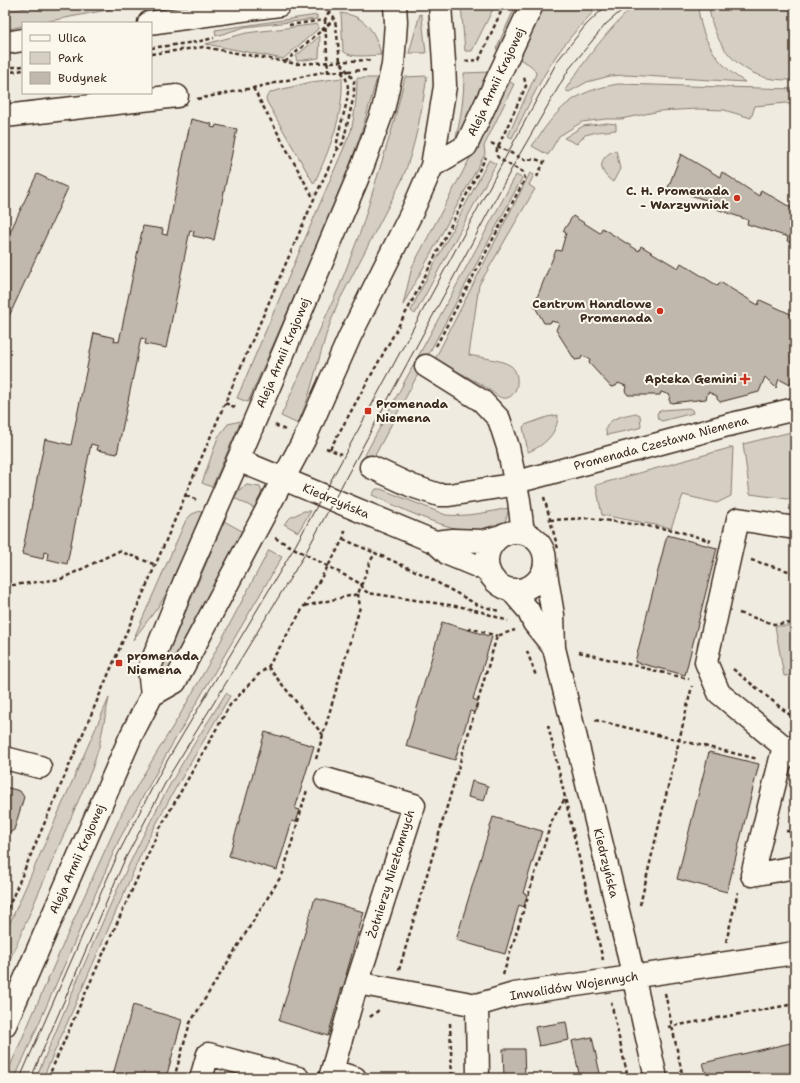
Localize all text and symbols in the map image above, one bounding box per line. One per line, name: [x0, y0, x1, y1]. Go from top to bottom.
legend: [22, 22, 152, 94]
street label: Aleja Armii Krajowej: [464, 25, 528, 139]
text: Ulica: [58, 30, 87, 46]
text: Park: [58, 50, 84, 66]
text: Budynek: [58, 70, 107, 86]
place label: C. H. Promenada - Warzywniak: [626, 183, 730, 213]
marker: C. H. Promenada - Warzywniak: [732, 193, 742, 203]
street label: Aleja Armii Krajowej: [252, 295, 314, 411]
place label: Centrum Handlowe Promenada: [532, 296, 653, 326]
marker: Centrum Handlowe Promenada: [655, 306, 665, 316]
place label: Apteka Gemini: [645, 371, 737, 387]
marker: Apteka Gemini: [740, 374, 750, 384]
place label: Promenada Niemena: [376, 396, 449, 426]
marker: Promenada Niemena: [363, 406, 373, 416]
street label: Promenada Czesława Niemena: [572, 412, 751, 474]
street label: Kiedrzyńska: [300, 480, 372, 522]
place label: promenada Niemena: [127, 648, 200, 678]
marker: promenada Niemena: [114, 658, 124, 668]
street label: Aleja Armii Krajowej: [46, 802, 108, 916]
street label: Żołnierzy Niezłomnych: [364, 808, 418, 940]
street label: Kiedrzyńska: [590, 827, 622, 900]
street label: Inwalidów Wojennych: [509, 968, 639, 1004]

